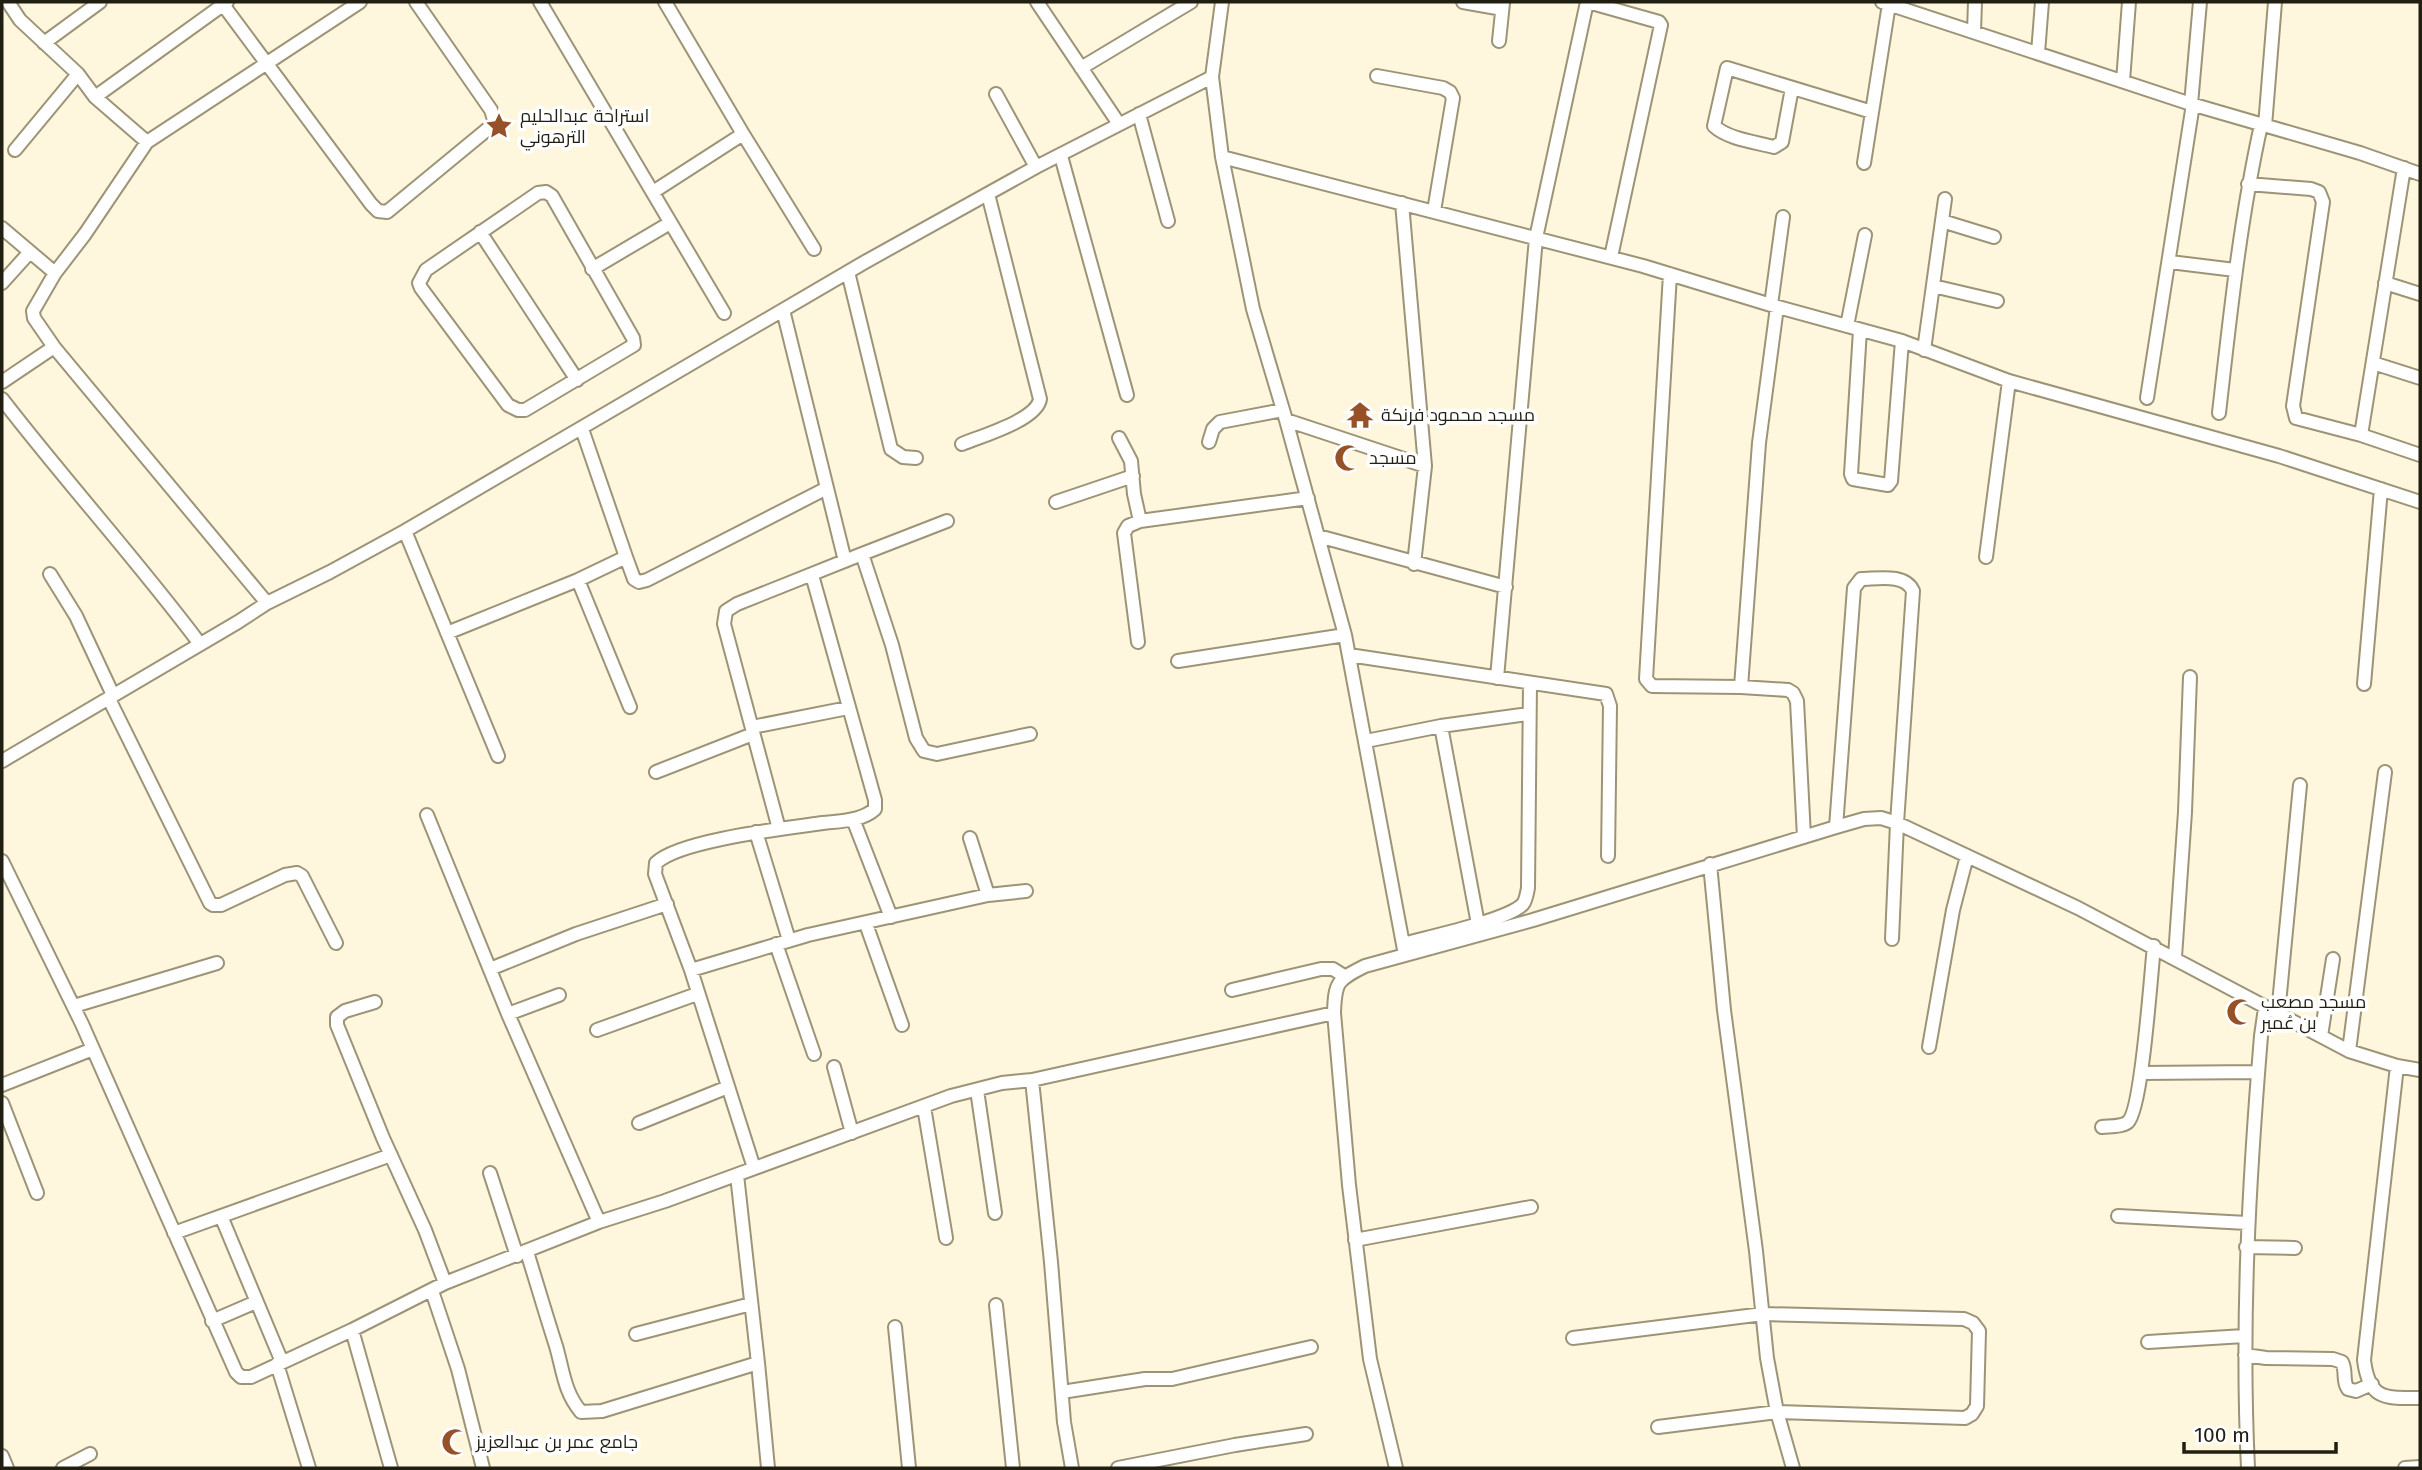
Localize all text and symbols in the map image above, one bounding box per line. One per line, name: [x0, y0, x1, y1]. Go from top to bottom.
place label: استراحة عبدالحليم الترهوني: [520, 105, 649, 151]
place icon: استراحة عبدالحليم الترهوني: [484, 111, 514, 141]
temple icon: مسجد محمود فرنكة: [1345, 400, 1375, 430]
place label: مسجد محمود فرنكة: [1381, 404, 1535, 426]
mosque icon: مسجد: [1333, 443, 1363, 473]
place label: مسجد: [1369, 447, 1417, 469]
place label: مسجد مصعب بن عُمير: [2260, 991, 2366, 1034]
mosque icon: مسجد مصعب بن عُمير: [2225, 997, 2255, 1027]
scale bar: [2184, 1410, 2336, 1454]
text: 100 m: [2194, 1422, 2250, 1448]
mosque icon: جامع عمر بن عبدالعزيز: [440, 1427, 470, 1457]
place label: جامع عمر بن عبدالعزيز: [475, 1431, 638, 1454]

